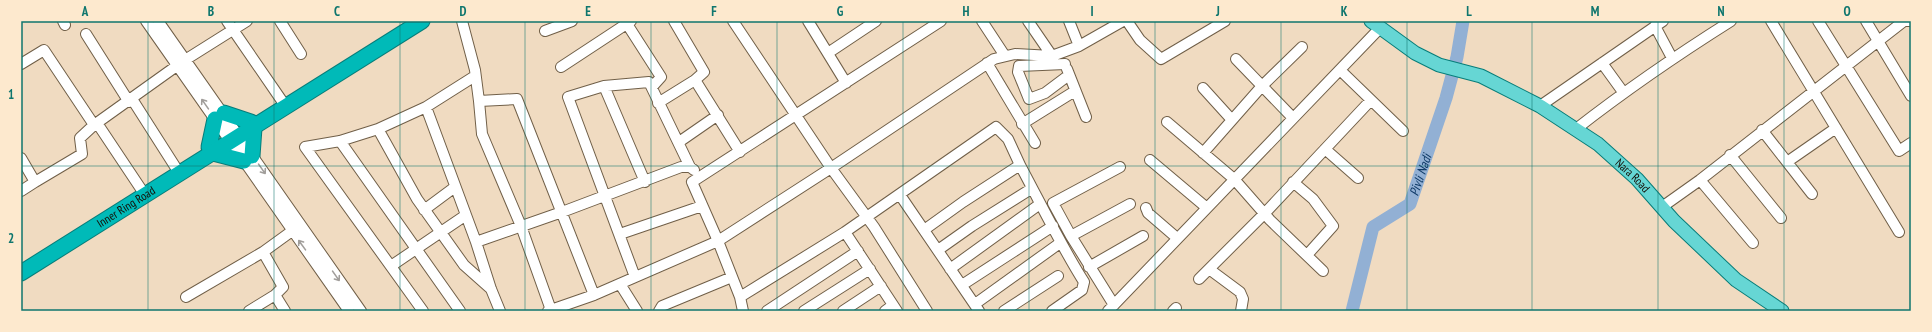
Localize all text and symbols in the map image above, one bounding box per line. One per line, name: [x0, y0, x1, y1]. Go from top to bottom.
text: A: [81, 3, 89, 20]
text: B: [208, 3, 214, 20]
text: C: [334, 3, 340, 20]
text: D: [460, 3, 467, 20]
text: E: [585, 3, 591, 20]
text: F: [711, 3, 717, 20]
text: G: [837, 3, 844, 20]
text: H: [963, 3, 970, 20]
text: I: [1090, 3, 1094, 20]
text: J: [1215, 3, 1220, 20]
text: K: [1341, 3, 1348, 20]
text: L: [1466, 3, 1472, 20]
text: M: [1591, 3, 1600, 20]
text: N: [1717, 3, 1725, 20]
text: O: [1843, 3, 1851, 20]
text: 1: [8, 86, 14, 103]
one-way arrow: [201, 99, 209, 110]
water label: Pivli Nadi: [1405, 150, 1436, 198]
street label: Nara Road: [1612, 155, 1653, 195]
one-way arrow: [258, 164, 266, 175]
street label: Inner Ring Road: [94, 183, 158, 231]
text: 2: [8, 230, 14, 247]
one-way arrow: [298, 240, 306, 251]
one-way arrow: [332, 270, 340, 281]

